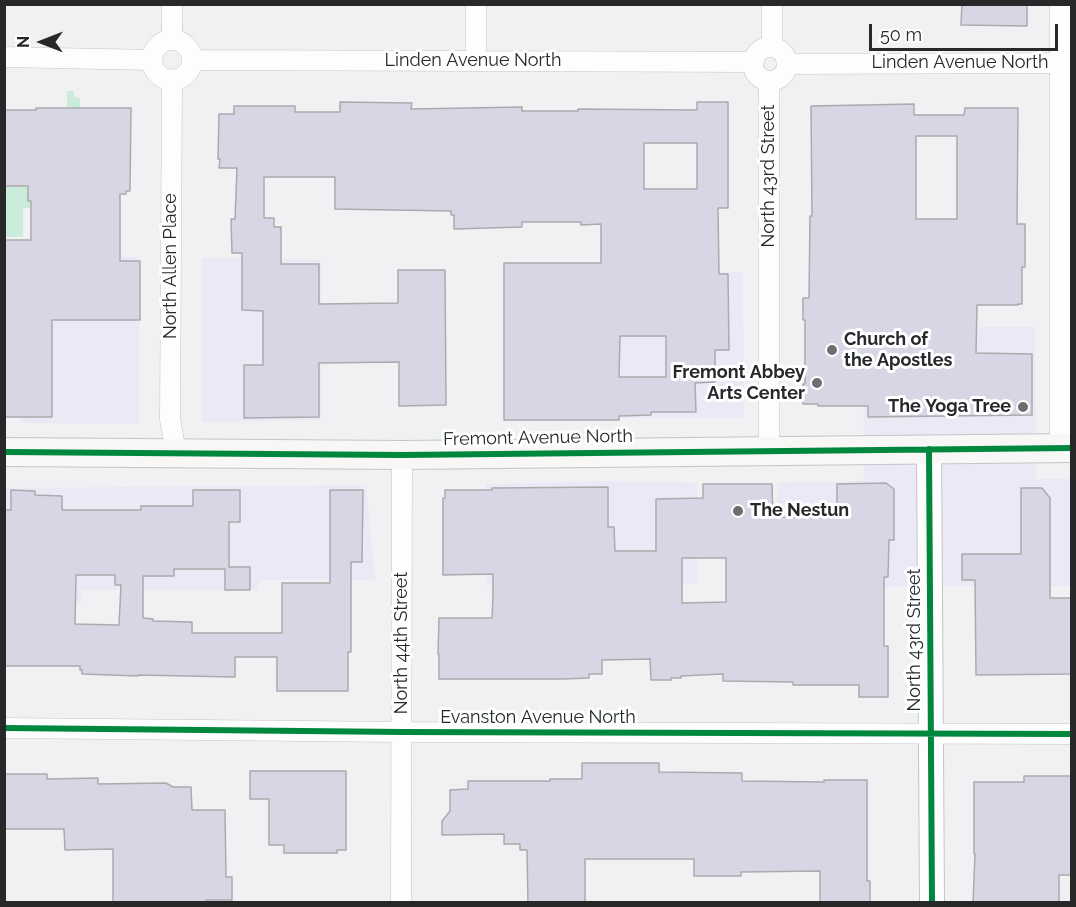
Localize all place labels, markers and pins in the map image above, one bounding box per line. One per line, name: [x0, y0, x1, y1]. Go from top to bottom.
place label: Church of the Apostles: [844, 329, 952, 372]
marker: Church of the Apostles: [825, 343, 839, 357]
place label: Fremont Abbey Arts Center: [672, 362, 805, 404]
marker: Fremont Abbey Arts Center: [810, 376, 824, 390]
place label: The Yoga Tree: [888, 396, 1011, 418]
marker: The Yoga Tree: [1016, 400, 1030, 414]
place label: The Nestun: [750, 500, 849, 522]
marker: The Nestun: [731, 504, 745, 518]

